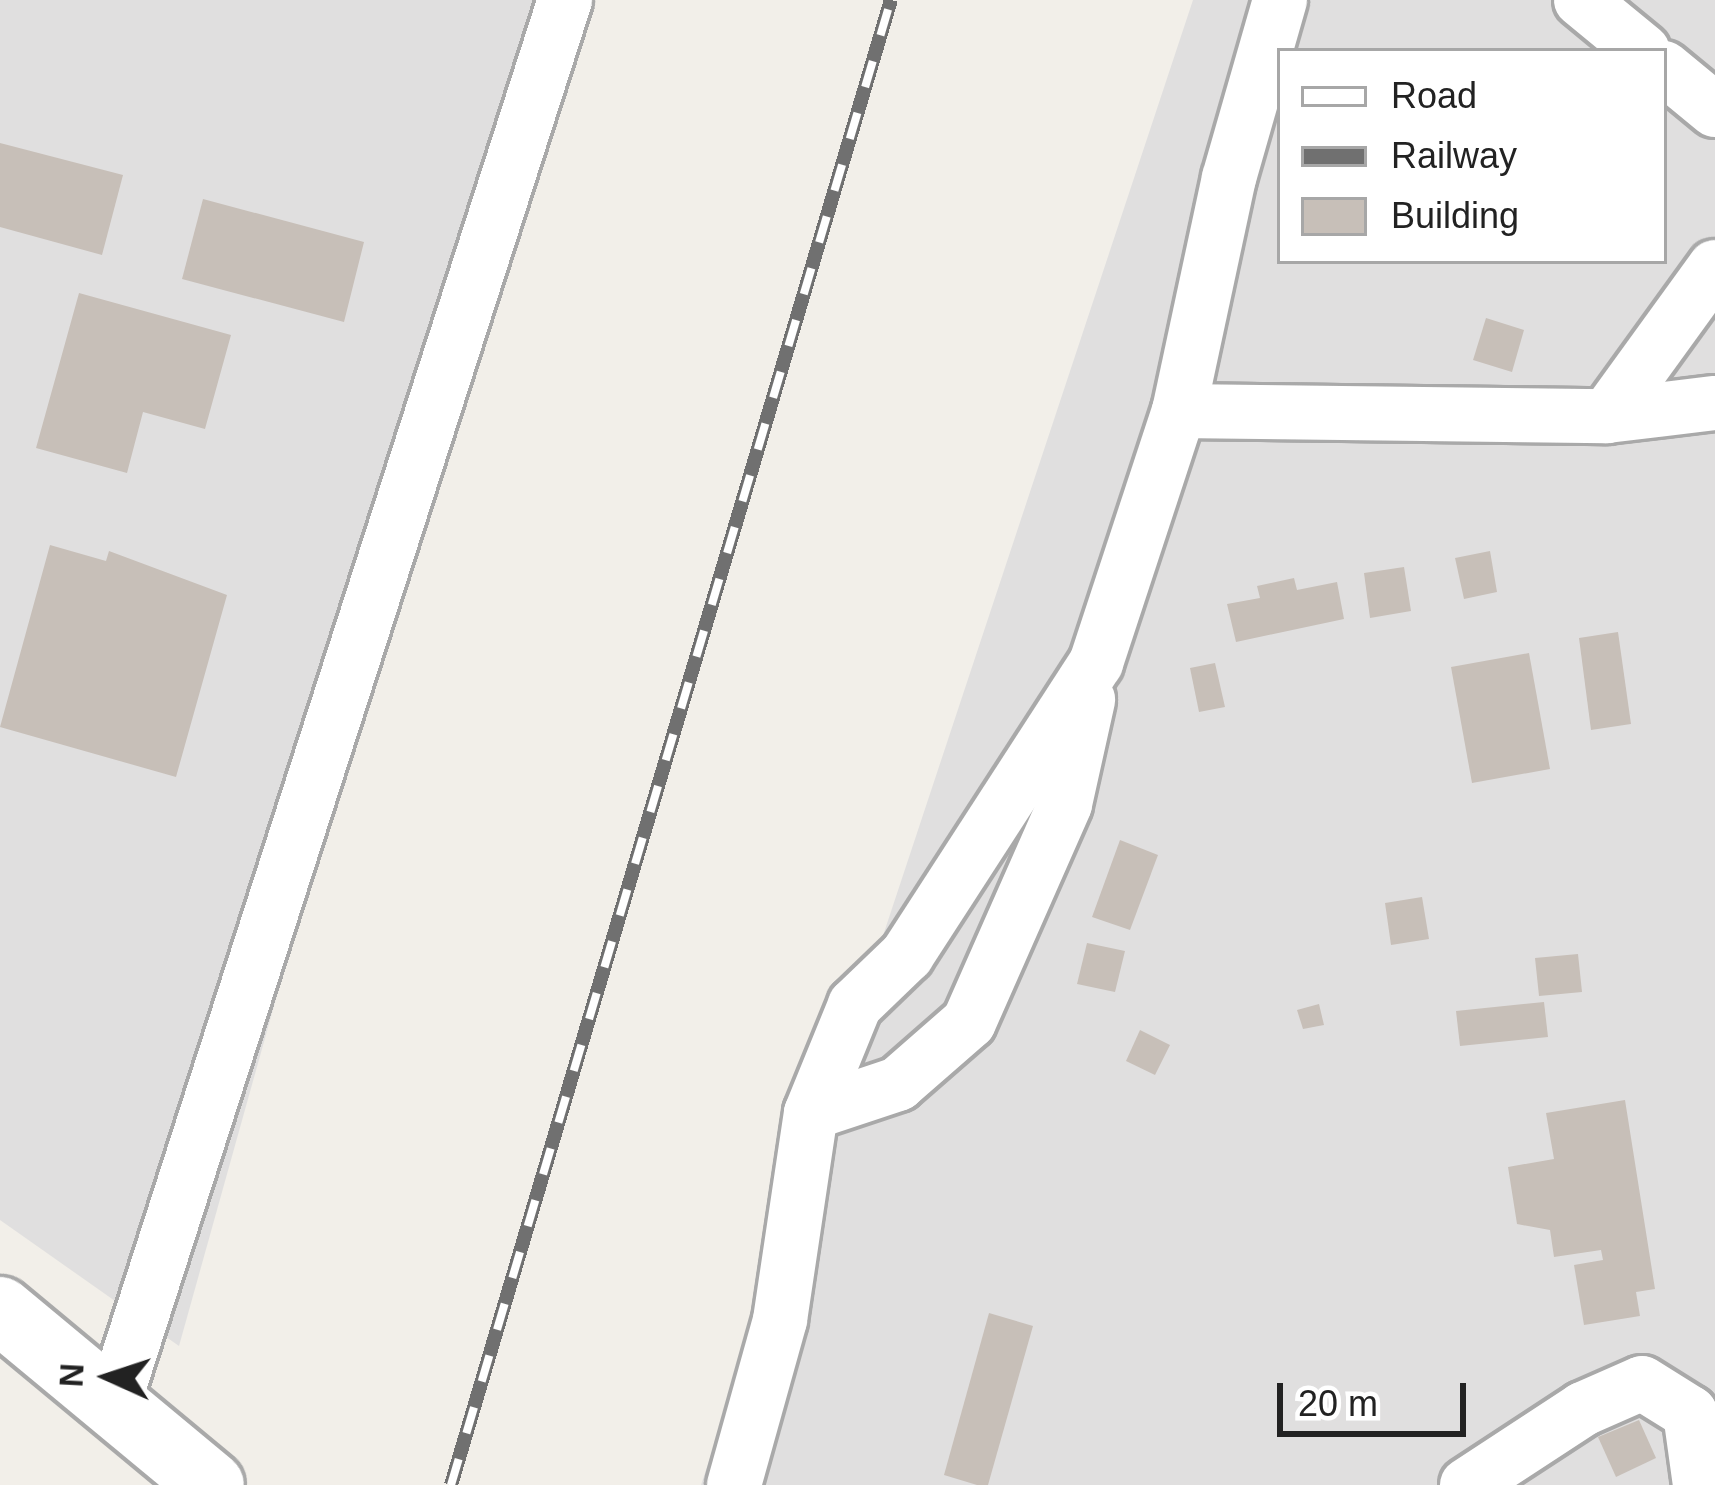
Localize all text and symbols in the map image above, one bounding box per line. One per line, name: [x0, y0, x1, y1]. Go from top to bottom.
legend: [1277, 48, 1667, 264]
text: Road: [1391, 75, 1477, 116]
text: Railway: [1391, 135, 1517, 176]
text: Building: [1391, 195, 1519, 236]
north arrow: [48, 1317, 168, 1437]
scale bar: [1283, 1359, 1472, 1433]
text: N: [52, 1362, 91, 1388]
text: 20 m: [1298, 1383, 1378, 1424]

